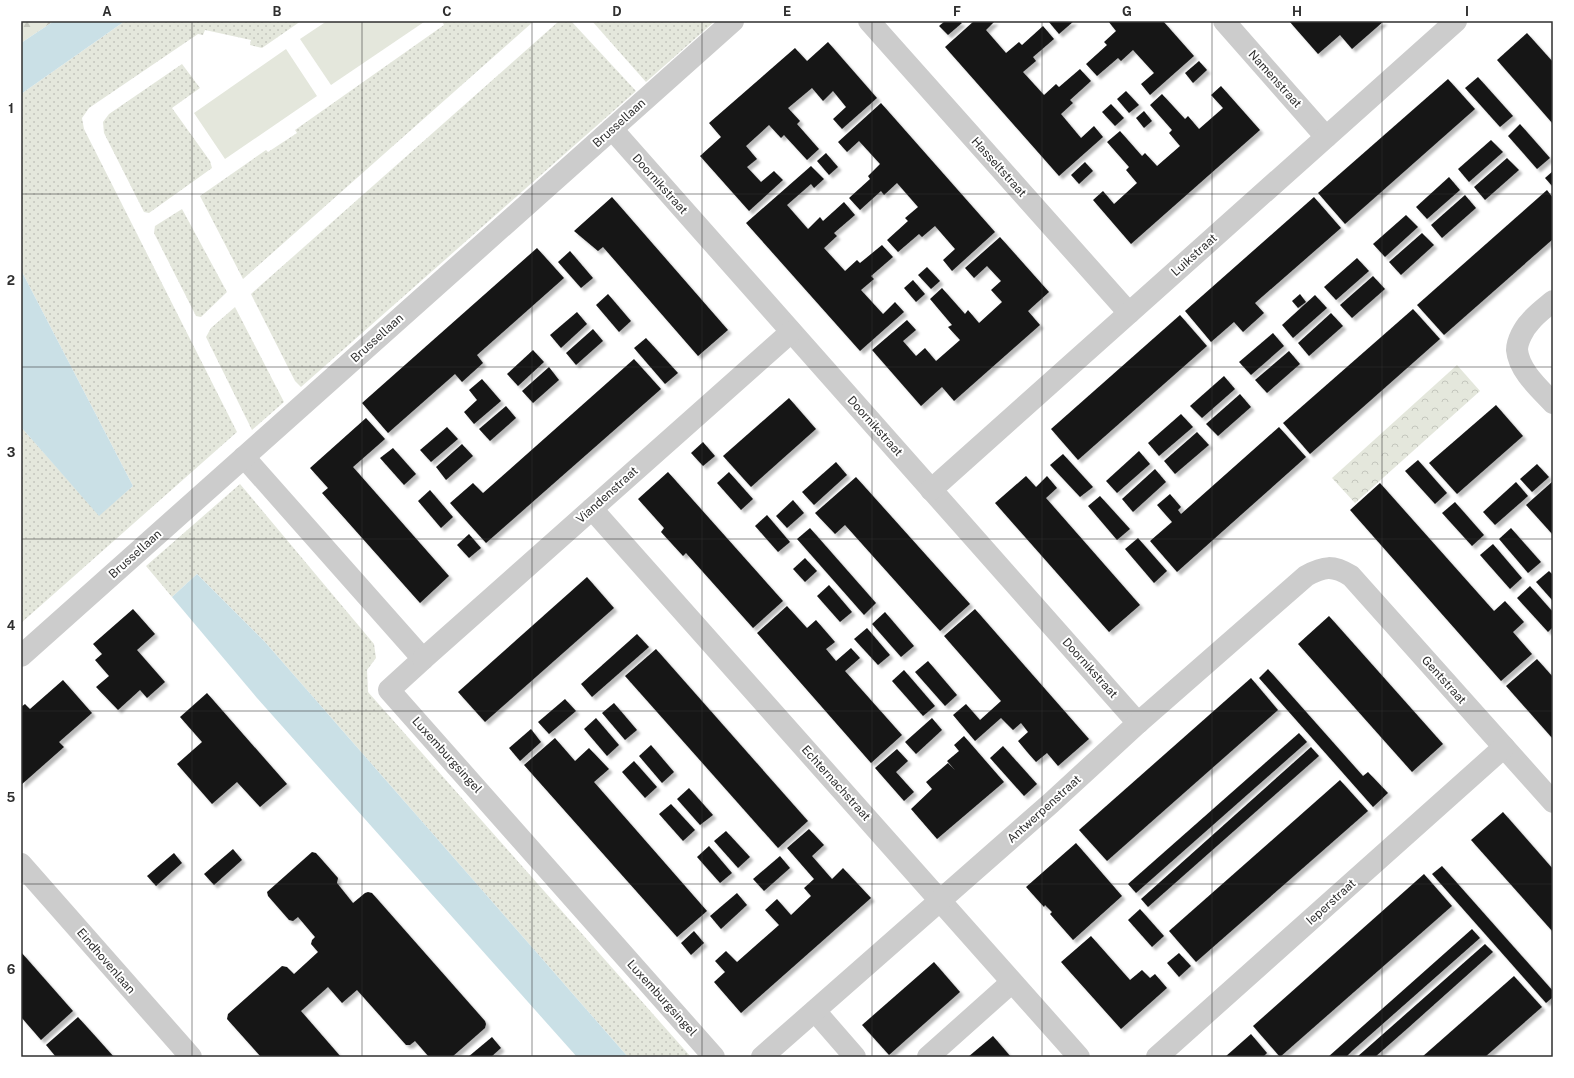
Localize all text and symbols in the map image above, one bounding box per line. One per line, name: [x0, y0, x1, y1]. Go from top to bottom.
text: A: [102, 4, 112, 19]
text: B: [273, 4, 282, 19]
text: C: [442, 4, 452, 19]
text: D: [612, 4, 622, 19]
text: E: [783, 4, 791, 19]
text: F: [953, 4, 961, 19]
text: G: [1122, 4, 1132, 19]
text: H: [1292, 4, 1302, 19]
text: I: [1465, 4, 1469, 19]
street label: Namenstraat: [1246, 47, 1305, 111]
street label: Brussellaan: [590, 96, 648, 150]
text: 1: [8, 101, 14, 116]
street label: Hasseltstraat: [969, 134, 1030, 200]
street label: Doornikstraat: [629, 151, 691, 217]
street label: Luikstraat: [1168, 231, 1220, 279]
text: 2: [7, 273, 15, 288]
street label: Brussellaan: [348, 311, 406, 365]
street label: Doornikstraat: [844, 393, 906, 459]
text: 3: [7, 445, 16, 460]
street label: Viandenstraat: [573, 463, 641, 526]
street label: Brussellaan: [106, 527, 164, 581]
text: 4: [7, 618, 16, 633]
street label: Doornikstraat: [1059, 635, 1121, 701]
street label: Gentstraat: [1419, 653, 1469, 707]
street label: Luxemburgsingel: [409, 714, 485, 796]
street label: Echternachstraat: [799, 743, 874, 824]
street label: Antwerpenstraat: [1004, 772, 1084, 846]
text: 5: [7, 790, 16, 805]
street label: Ieperstraat: [1303, 876, 1359, 928]
street label: Eindhovenlaan: [74, 926, 138, 996]
street label: Luxemburgsingel: [624, 957, 700, 1039]
text: 6: [7, 962, 16, 977]

